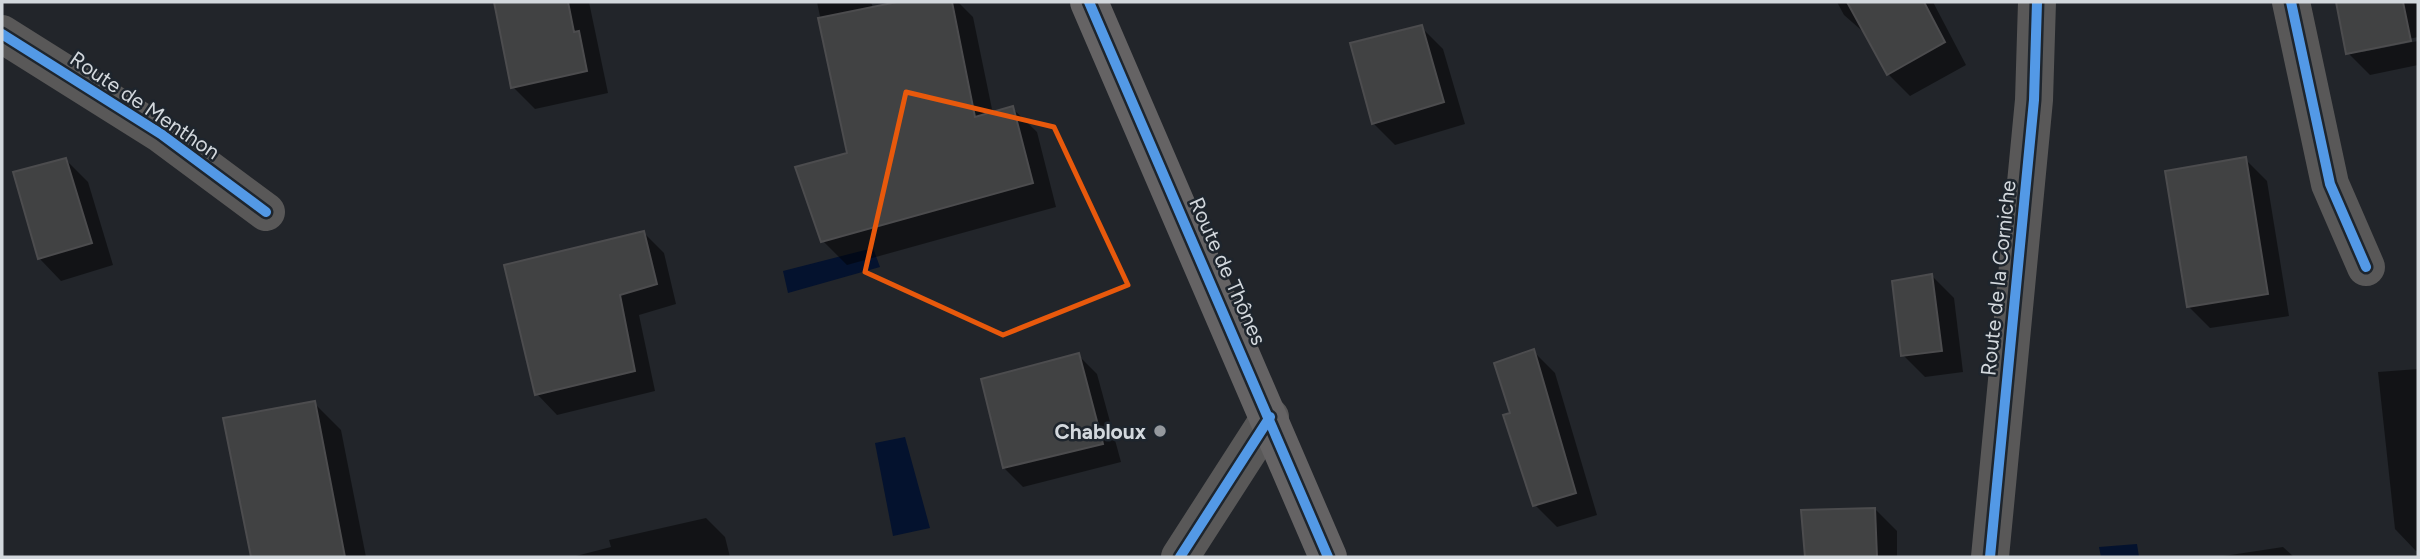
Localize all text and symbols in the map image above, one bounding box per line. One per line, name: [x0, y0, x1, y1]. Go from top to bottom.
street label: Route de Menthon: [65, 46, 225, 164]
street label: Route de la Corniche: [1975, 179, 2021, 377]
street label: Route de Thônes: [1184, 193, 1272, 349]
place label: Chabloux: [1055, 419, 1147, 444]
marker: Chabloux: [1152, 423, 1168, 439]

